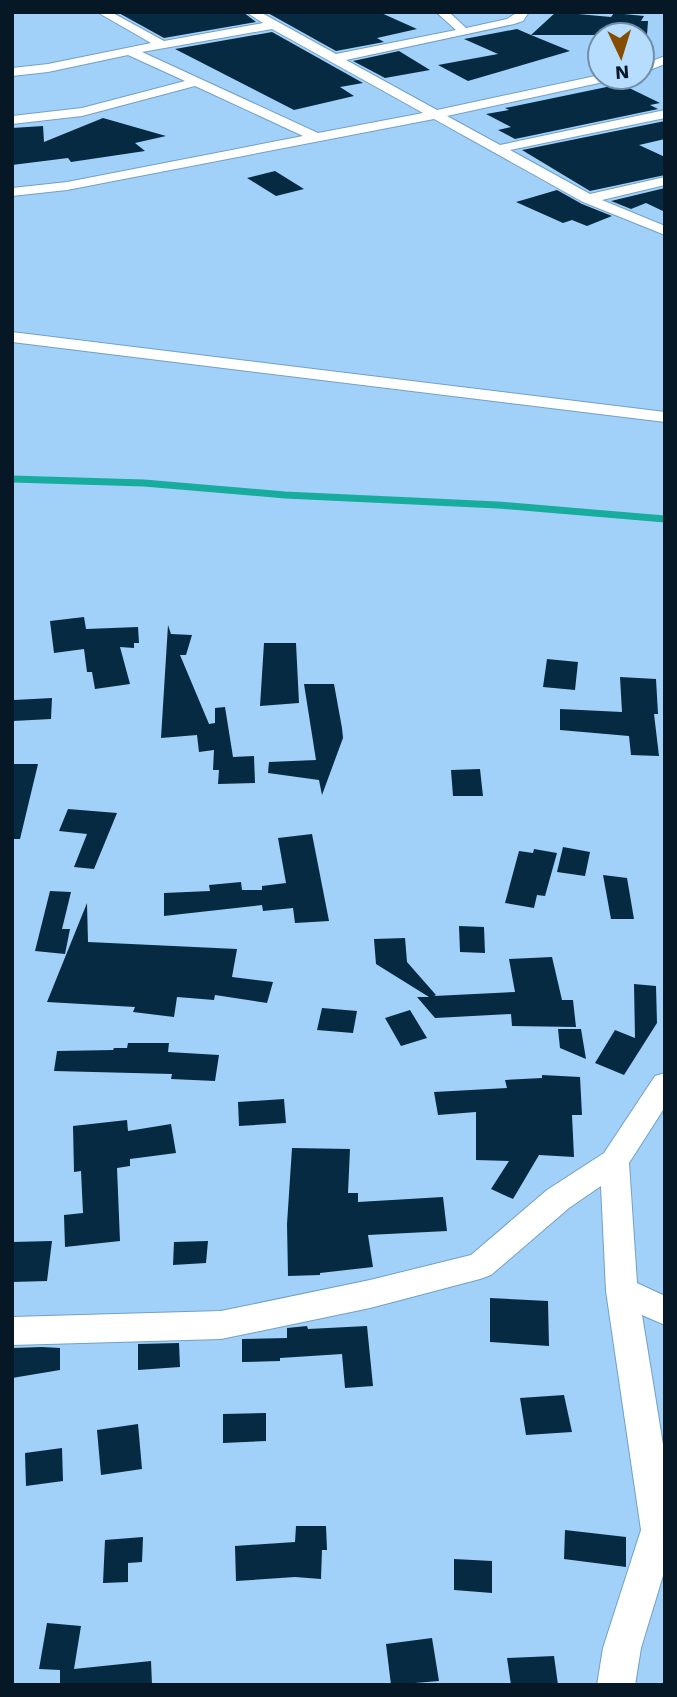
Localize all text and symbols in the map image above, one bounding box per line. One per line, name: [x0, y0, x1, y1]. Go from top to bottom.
north arrow: [586, 21, 656, 91]
text: N: [614, 60, 630, 84]

